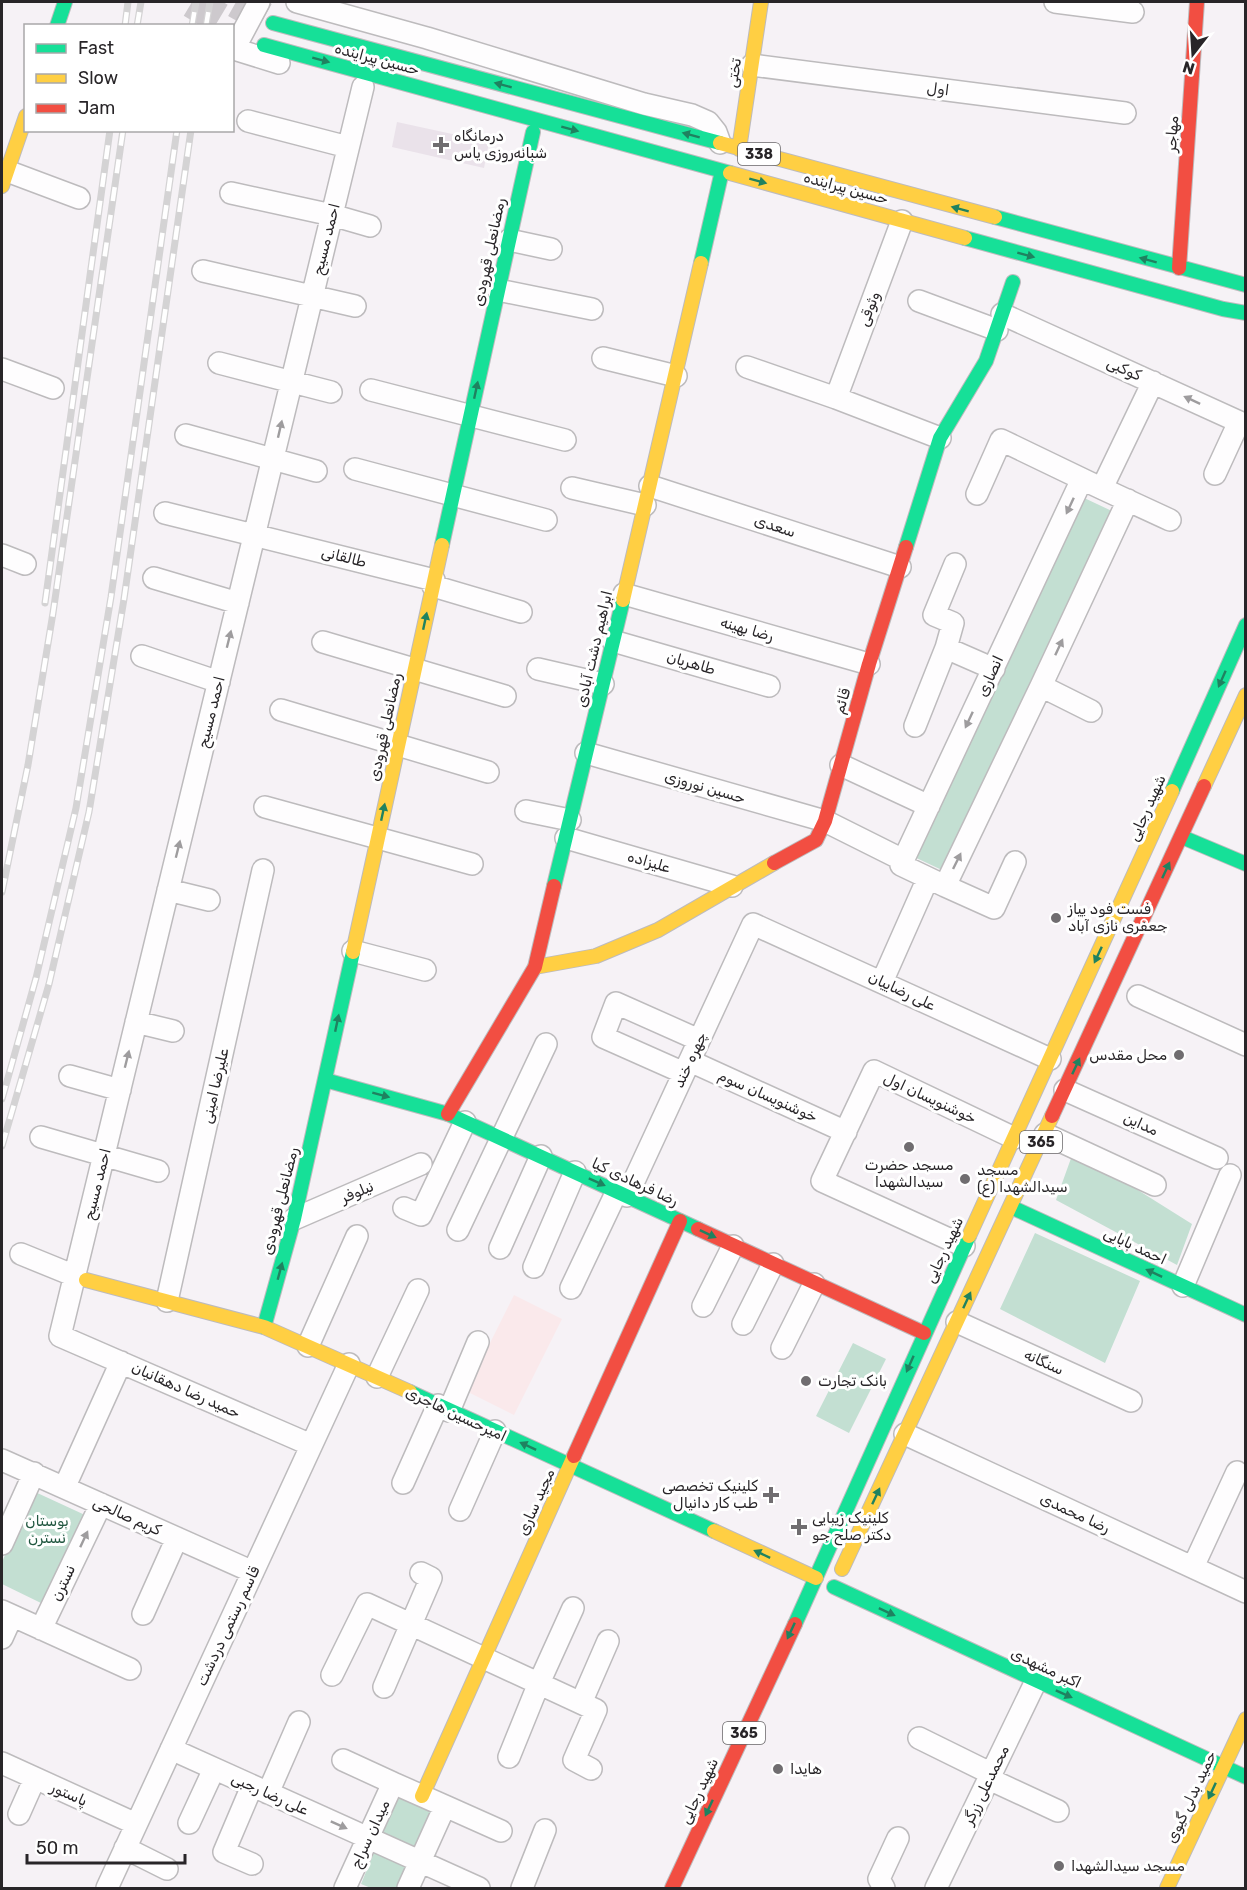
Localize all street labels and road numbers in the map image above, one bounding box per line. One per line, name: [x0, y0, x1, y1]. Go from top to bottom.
street label: حسین پیراینده: [332, 39, 421, 80]
street label: تختی: [723, 57, 745, 89]
street label: اول: [926, 79, 950, 100]
street label: مهاجر: [1162, 115, 1182, 154]
road number: 338: [738, 143, 780, 165]
street label: حسین پیراینده: [801, 168, 890, 209]
street label: رمضانعلی قهرودی: [469, 196, 510, 308]
street label: احمد مسیح: [308, 201, 346, 277]
street label: وثوقی: [854, 289, 885, 329]
street label: کوکبی: [1104, 353, 1144, 385]
street label: سعدی: [752, 511, 798, 541]
street label: طالقانی: [320, 543, 368, 571]
street label: ابراهیم دشت آبادی: [572, 589, 617, 709]
street label: رضا بهینه: [718, 613, 776, 645]
street label: طاهریان: [665, 647, 717, 679]
street label: انصاری: [973, 653, 1007, 699]
street label: رمضانعلی قهرودی: [365, 671, 406, 783]
street label: احمد مسیح: [193, 674, 231, 750]
street label: قائم: [830, 686, 855, 716]
street label: حسین نوروزی: [662, 767, 747, 808]
street label: شهید رجایی: [1124, 772, 1170, 844]
street label: علیزاده: [625, 847, 673, 877]
street label: علی رضاییان: [866, 968, 938, 1014]
street label: چهره خند: [669, 1029, 711, 1091]
street label: علیرضا امینی: [198, 1047, 232, 1125]
street label: خوشنویسان سوم: [715, 1066, 820, 1127]
street label: خوشنویسان اول: [880, 1069, 979, 1128]
street label: مداین: [1121, 1108, 1161, 1140]
road number: 365: [1020, 1131, 1062, 1153]
street label: رمضانعلی قهرودی: [258, 1145, 303, 1257]
street label: احمد مسیح: [79, 1146, 117, 1222]
street label: رضا فرهادی کیا: [589, 1154, 681, 1210]
street label: نیلوفر: [337, 1177, 376, 1207]
street label: شهید رجایی: [921, 1214, 967, 1286]
street label: احمد بابایی: [1101, 1224, 1169, 1268]
street label: سنگانه: [1021, 1345, 1067, 1379]
street label: حمید رضا دهقانیان: [129, 1358, 243, 1422]
street label: امیرحسین هاجری: [403, 1383, 509, 1445]
street label: مجید ساری: [513, 1466, 559, 1538]
street label: رضا محمدی: [1037, 1489, 1113, 1537]
street label: کریم صالحی: [90, 1493, 164, 1540]
street label: نسترن: [47, 1562, 79, 1604]
street label: قاسم رستمی دردشت: [192, 1563, 265, 1689]
street label: اکبر مشهدی: [1008, 1644, 1084, 1692]
road number: 365: [723, 1722, 765, 1744]
street label: محمدعلی زرگر: [959, 1742, 1013, 1829]
street label: حمید بدلی گیوی: [1162, 1748, 1220, 1846]
street label: شهید رجایی: [676, 1755, 722, 1827]
street label: علی رضا رجبی: [229, 1769, 311, 1819]
street label: پاستور: [47, 1778, 90, 1811]
street label: میدان سراج: [346, 1797, 395, 1872]

